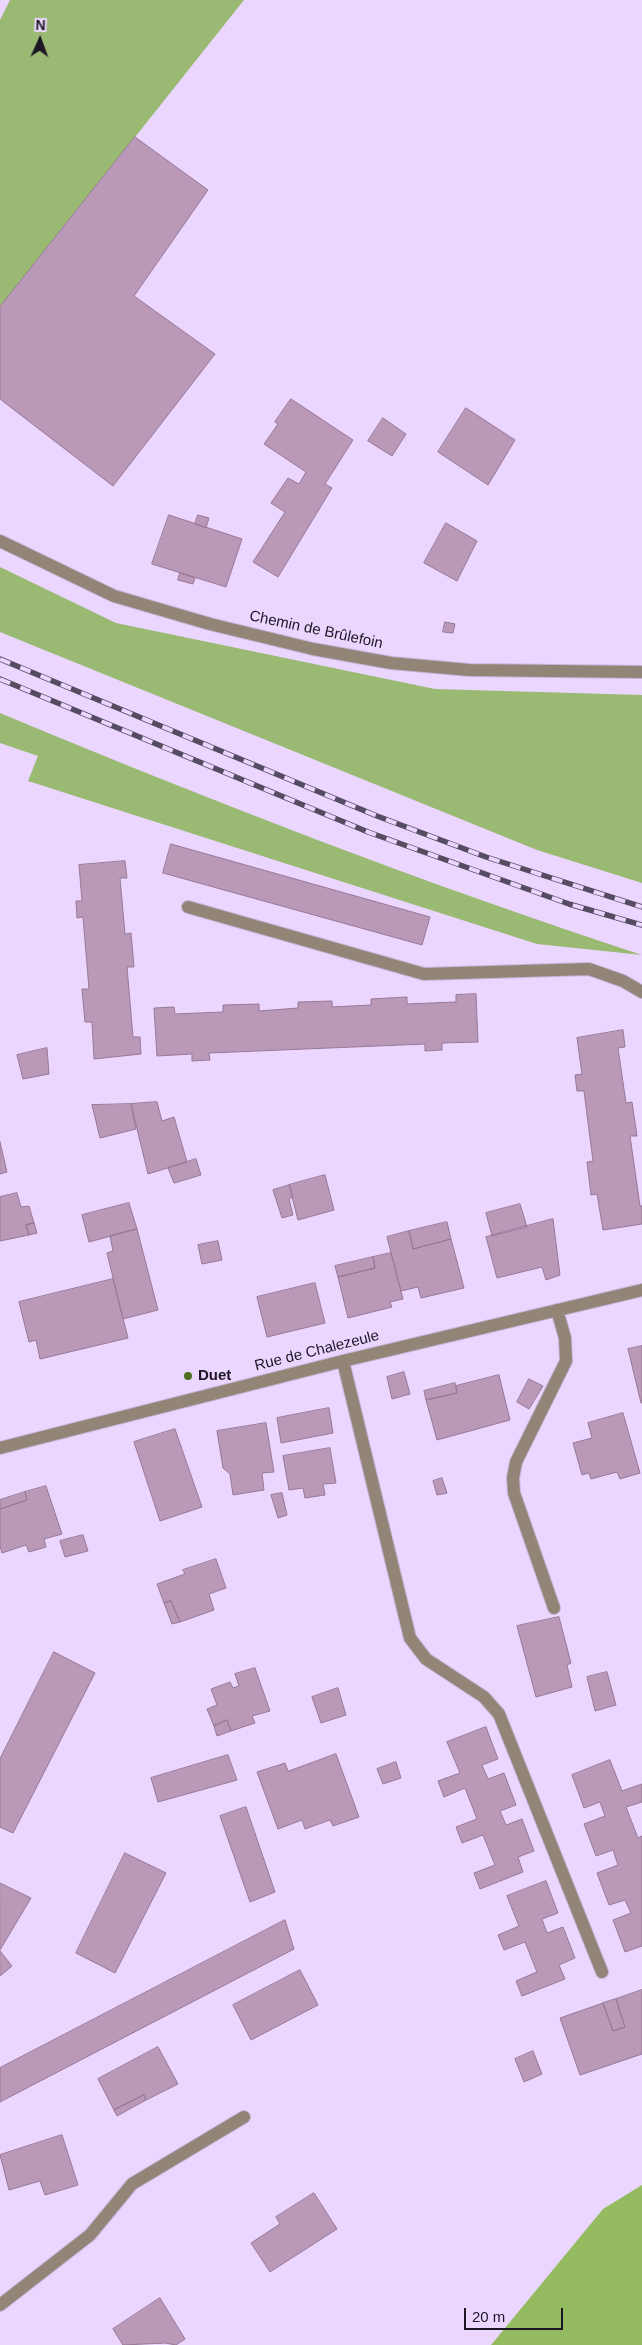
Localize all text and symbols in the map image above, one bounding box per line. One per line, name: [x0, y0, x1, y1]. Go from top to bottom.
north arrow: [15, 15, 65, 65]
text: N: [35, 17, 46, 33]
street label: Chemin de Brûlefoin: [248, 607, 384, 653]
street label: Rue de Chalezeule: [253, 1327, 381, 1375]
place label: Duet: [198, 1367, 231, 1385]
marker: Duet: [182, 1370, 194, 1382]
scale bar: [467, 2298, 566, 2330]
text: 20 m: [472, 2308, 505, 2325]

